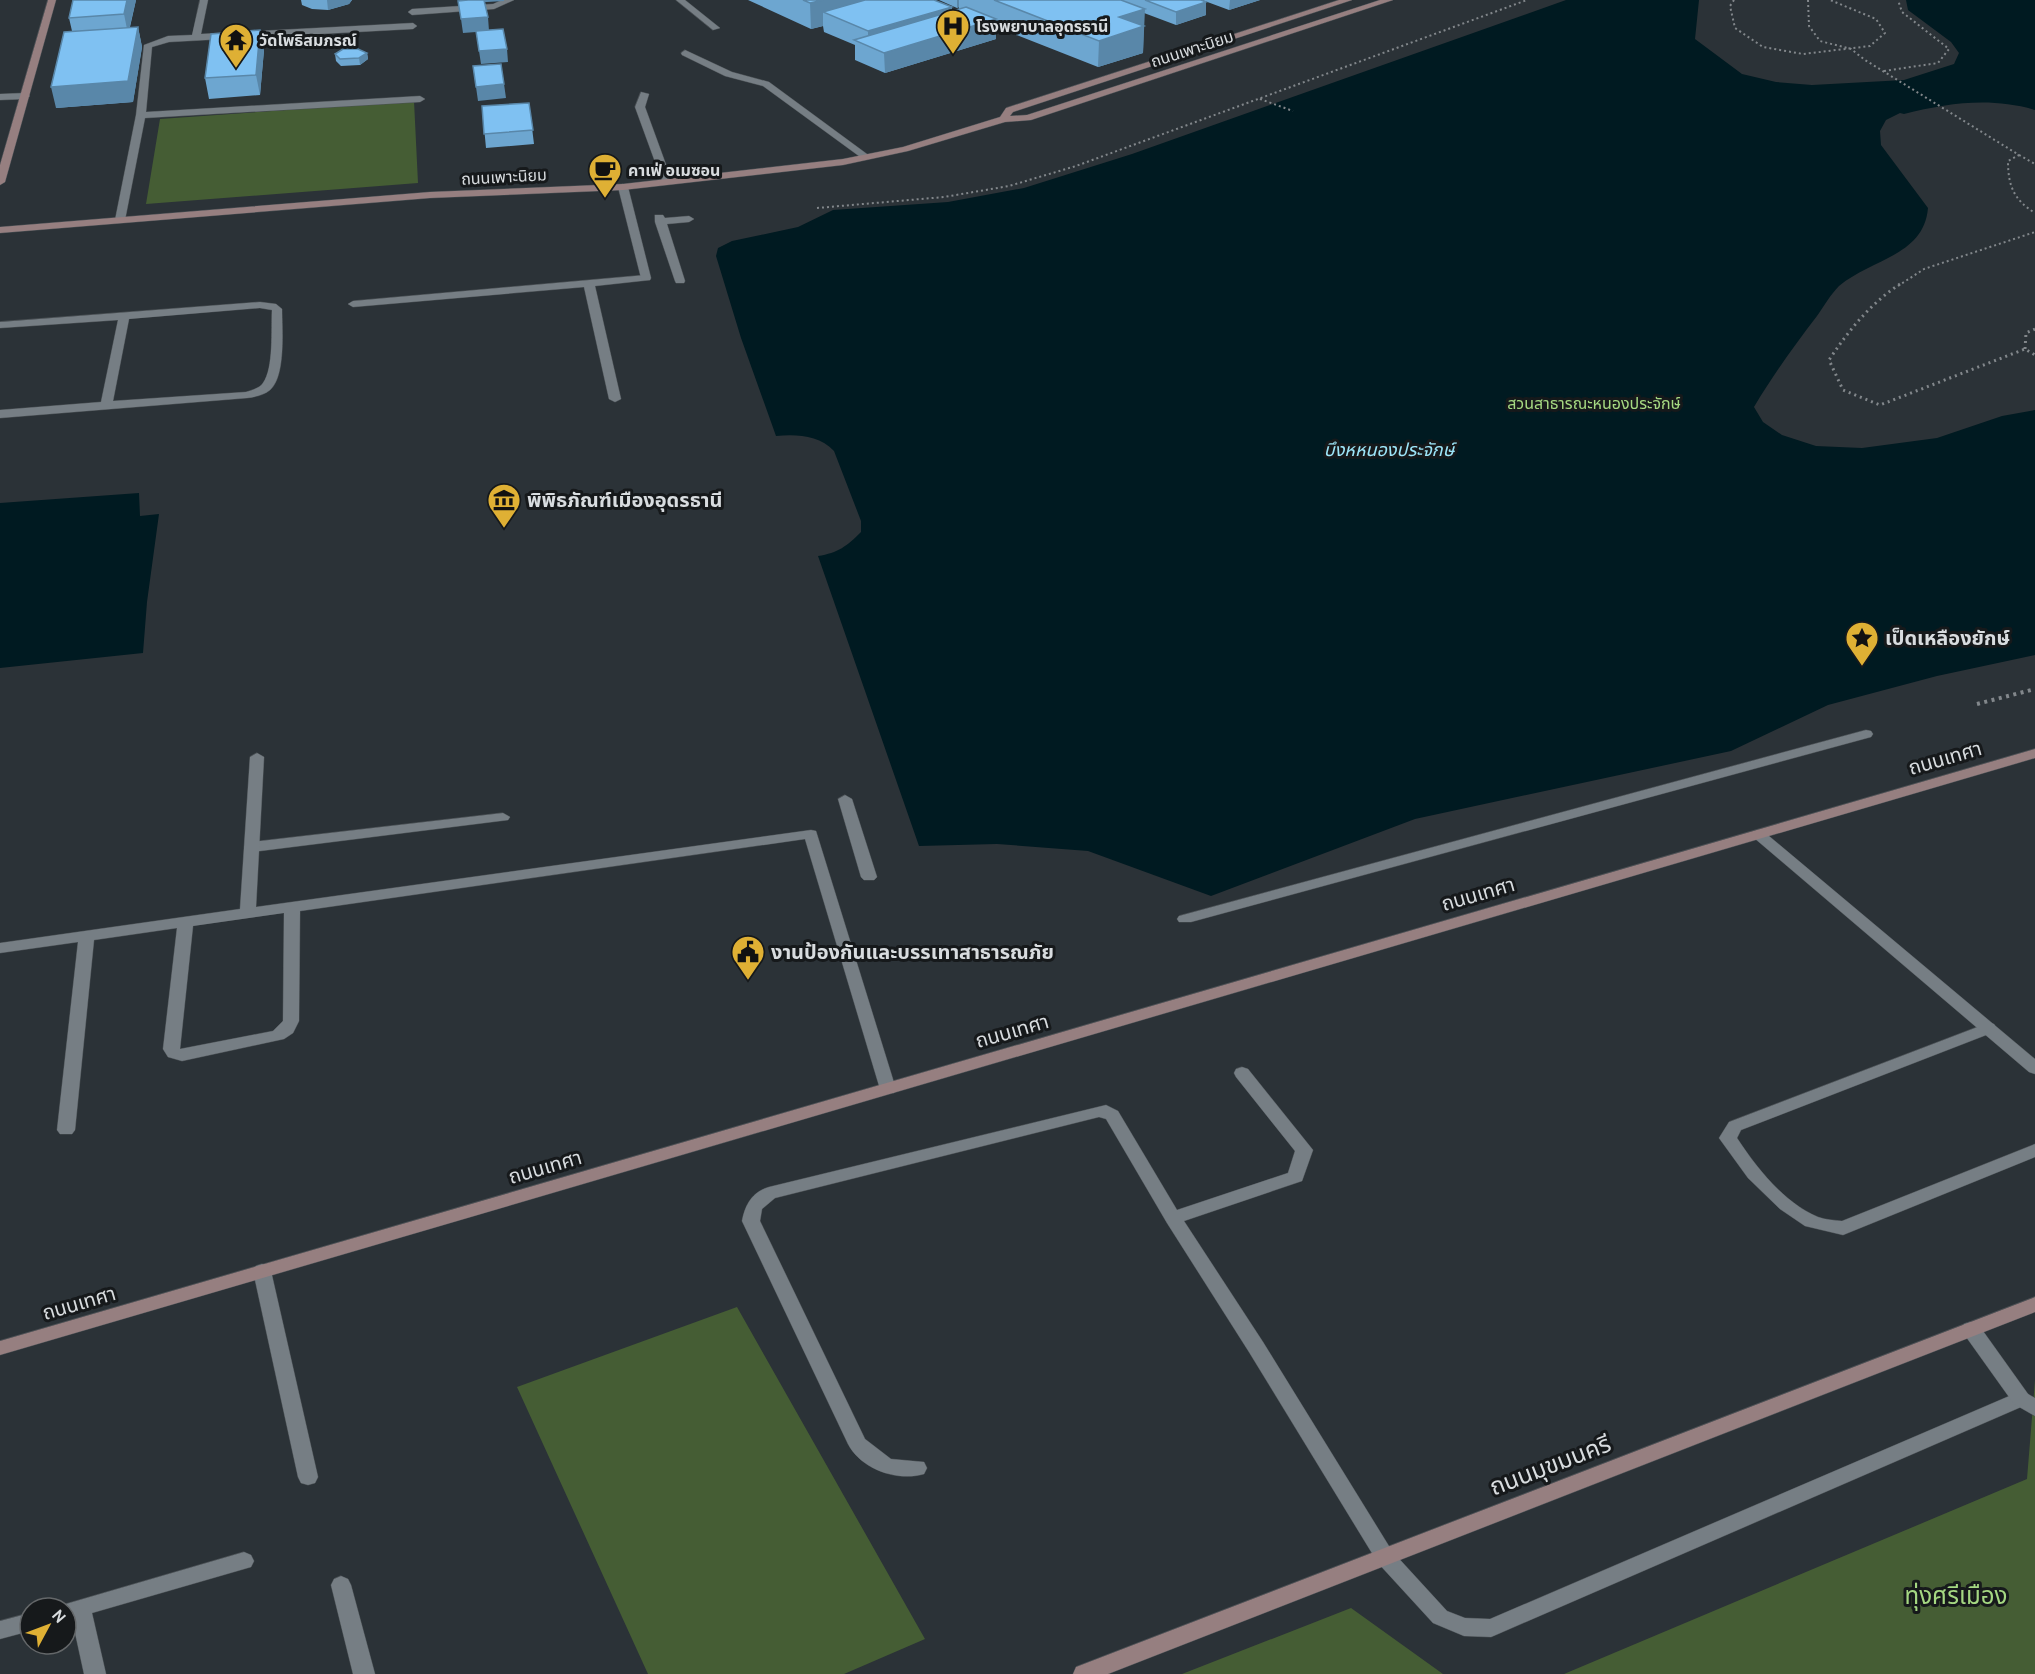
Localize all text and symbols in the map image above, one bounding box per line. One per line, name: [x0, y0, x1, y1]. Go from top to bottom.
hospital icon: โรงพยาบาลอุดรธานี: [935, 8, 971, 55]
place label: โรงพยาบาลอุดรธานี: [976, 17, 1108, 36]
temple icon: วัดโพธิสมภรณ์: [218, 22, 254, 69]
street label: ถนนเพาะนิยม: [1148, 27, 1236, 71]
place label: วัดโพธิสมภรณ์: [259, 31, 357, 50]
cafe icon: คาเฟ่ อเมซอน: [587, 152, 623, 199]
place label: คาเฟ่ อเมซอน: [628, 161, 720, 180]
street label: ถนนเพาะนิยม: [461, 165, 547, 189]
park label: สวนสาธารณะหนองประจักษ์: [1507, 394, 1681, 413]
water label: บึงหหนองประจักษ์: [1324, 439, 1457, 461]
museum icon: พิพิธภัณฑ์เมืองอุดรธานี: [486, 482, 522, 529]
place label: พิพิธภัณฑ์เมืองอุดรธานี: [527, 488, 722, 512]
place icon: เป็ดเหลืองยักษ์: [1844, 620, 1880, 667]
place label: เป็ดเหลืองยักษ์: [1885, 626, 2010, 650]
street label: ถนนเทศา: [1905, 736, 1985, 780]
street label: ถนนเทศา: [1438, 872, 1518, 916]
public building icon: งานป้องกันและบรรเทาสาธารณภัย: [730, 934, 766, 981]
place label: งานป้องกันและบรรเทาสาธารณภัย: [771, 940, 1054, 964]
street label: ถนนเทศา: [972, 1009, 1052, 1053]
street label: ถนนเทศา: [505, 1145, 585, 1189]
street label: ถนนเทศา: [39, 1281, 119, 1325]
street label: ถนนมุขมนครี: [1485, 1429, 1615, 1502]
park label: ทุ่งศรีเมือง: [1905, 1581, 2007, 1611]
north arrow: [18, 1596, 78, 1656]
text: N: [48, 1606, 70, 1627]

